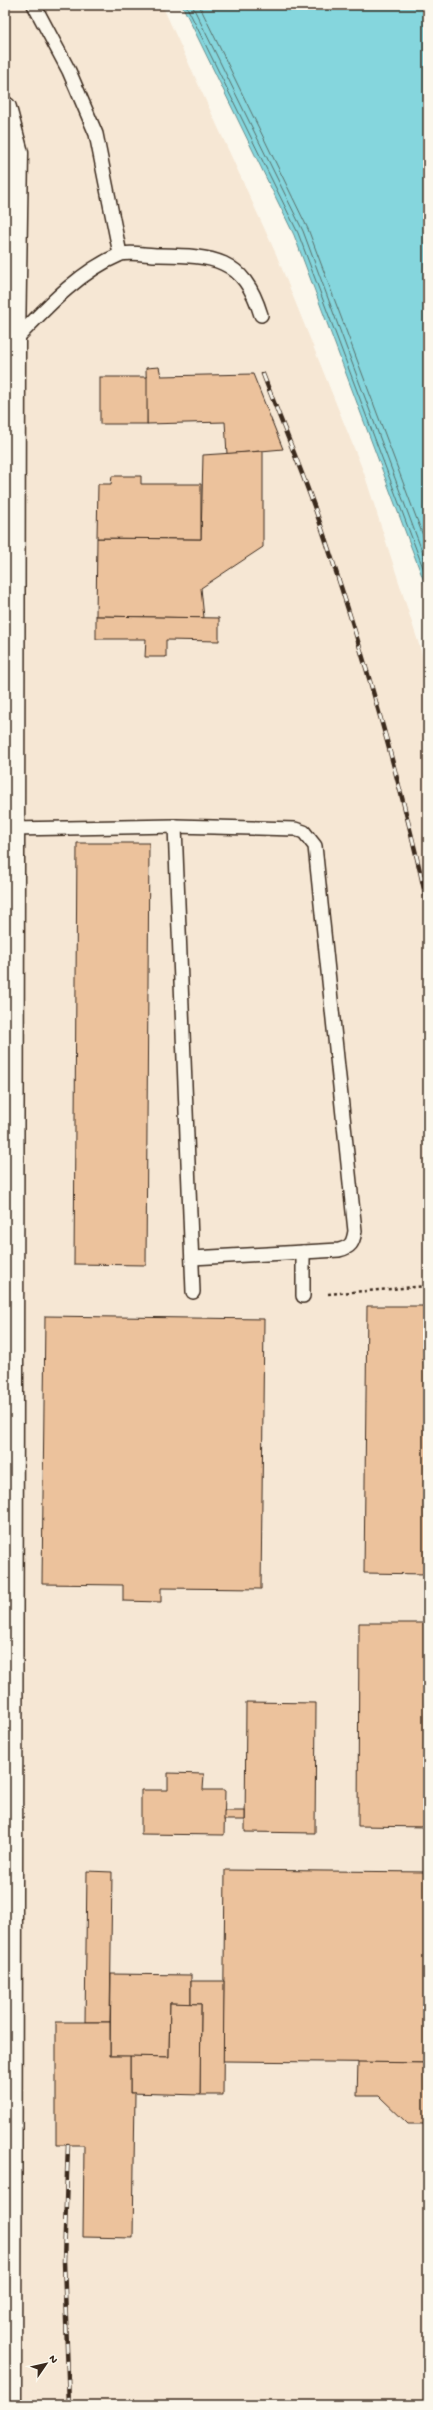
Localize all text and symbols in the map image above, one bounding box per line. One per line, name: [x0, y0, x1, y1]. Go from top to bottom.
north arrow: [26, 2344, 66, 2384]
text: N: [46, 2353, 60, 2366]

